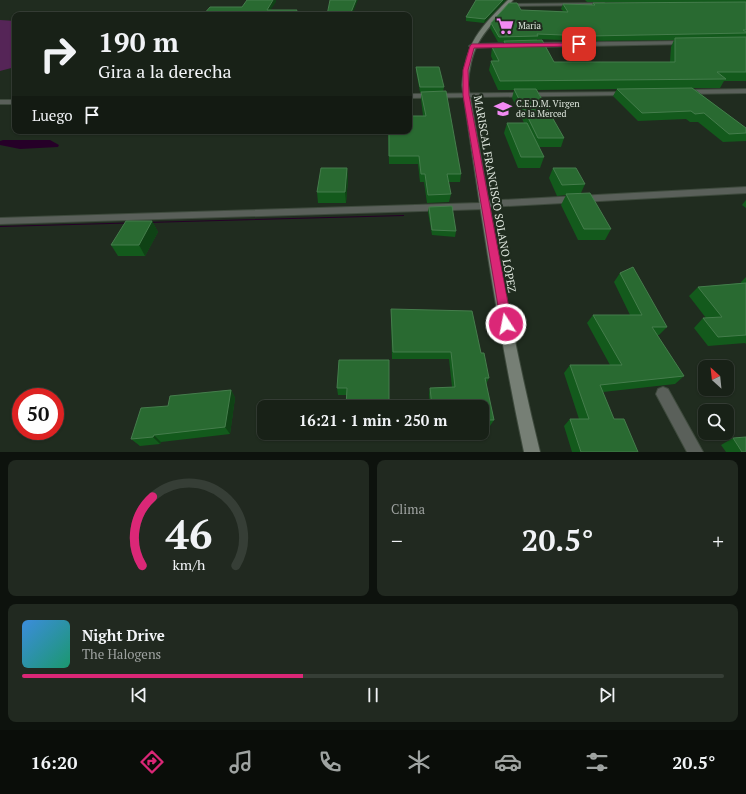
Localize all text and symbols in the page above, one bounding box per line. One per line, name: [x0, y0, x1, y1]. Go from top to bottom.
supermarket icon: Maria: [495, 16, 515, 36]
place label: Maria: [518, 20, 542, 32]
text: 190 m: [98, 23, 179, 60]
pin: [562, 27, 596, 61]
icon: right: [32, 28, 84, 80]
icon: arrive: [568, 33, 590, 55]
text: Gira a la derecha: [98, 59, 232, 83]
street label: MARISCAL FRANCISCO SOLANO LÓPEZ: [471, 94, 519, 294]
place label: C.E.D.M. Virgen de la Merced: [516, 98, 580, 120]
school or university icon: C.E.D.M. Virgen de la Merced: [493, 99, 513, 119]
icon: arrive: [81, 104, 103, 126]
text: Luego: [32, 105, 73, 125]
position arrow: [485, 303, 527, 345]
north arrow: [698, 360, 734, 396]
map controls: [698, 360, 734, 440]
speed limit sign: 50: [12, 388, 64, 440]
button: search: [698, 404, 734, 440]
text: 16:21 · 1 min · 250 m: [299, 410, 447, 430]
text: Clima: [391, 500, 425, 518]
text: 46: [165, 506, 212, 561]
text: 20.5°: [521, 520, 594, 560]
text: −: [391, 526, 403, 555]
text: +: [712, 526, 724, 555]
text: km/h: [172, 555, 206, 574]
text: Night Drive: [82, 625, 165, 645]
text: The Halogens: [82, 645, 161, 663]
icon: previous: [128, 684, 150, 706]
icon: pause: [362, 684, 384, 706]
icon: next: [596, 684, 618, 706]
icon: directions: [138, 748, 166, 776]
icon: music: [227, 748, 255, 776]
icon: phone: [316, 748, 344, 776]
icon: climate: [405, 748, 433, 776]
icon: car: [494, 748, 522, 776]
icon: filters: [583, 748, 611, 776]
text: 16:20: [30, 750, 77, 774]
text: 20.5°: [672, 750, 715, 774]

